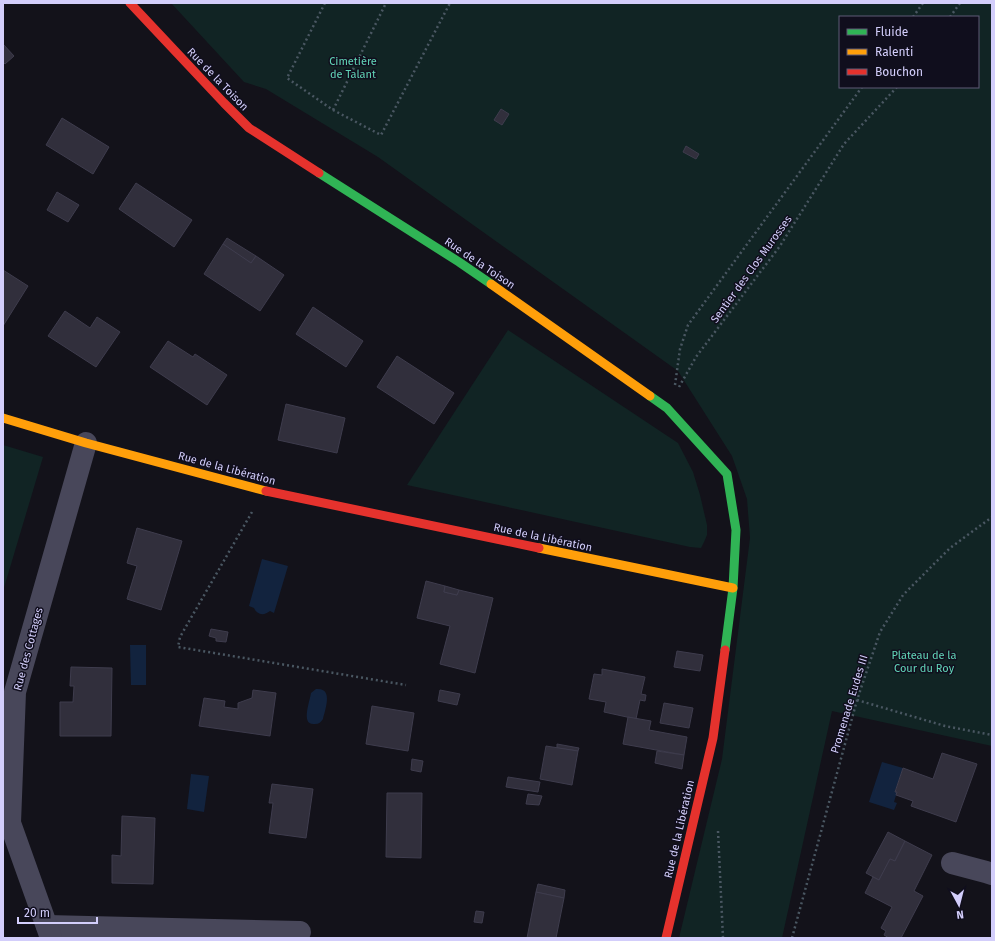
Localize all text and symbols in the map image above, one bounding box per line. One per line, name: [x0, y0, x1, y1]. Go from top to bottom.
legend: [839, 16, 979, 88]
text: Fluide: [875, 25, 908, 39]
street label: Rue de la Toison: [184, 45, 251, 113]
text: Ralenti: [875, 45, 913, 59]
park label: Cimetière de Talant: [329, 55, 377, 81]
text: Bouchon: [875, 65, 923, 79]
street label: Sentier des Clos Murosses: [708, 213, 795, 326]
street label: Rue de la Toison: [442, 235, 517, 292]
street label: Rue de la Libération: [177, 449, 277, 488]
street label: Rue de la Libération: [492, 521, 593, 554]
street label: Rue des Cottages: [11, 606, 46, 692]
park label: Plateau de la Cour du Roy: [891, 649, 957, 675]
street label: Promenade Eudes III: [828, 653, 871, 755]
street label: Rue de la Libération: [662, 779, 697, 879]
north arrow: [939, 885, 979, 925]
scale bar: [18, 899, 97, 925]
text: 20 m: [24, 906, 50, 920]
text: N: [956, 908, 965, 921]

